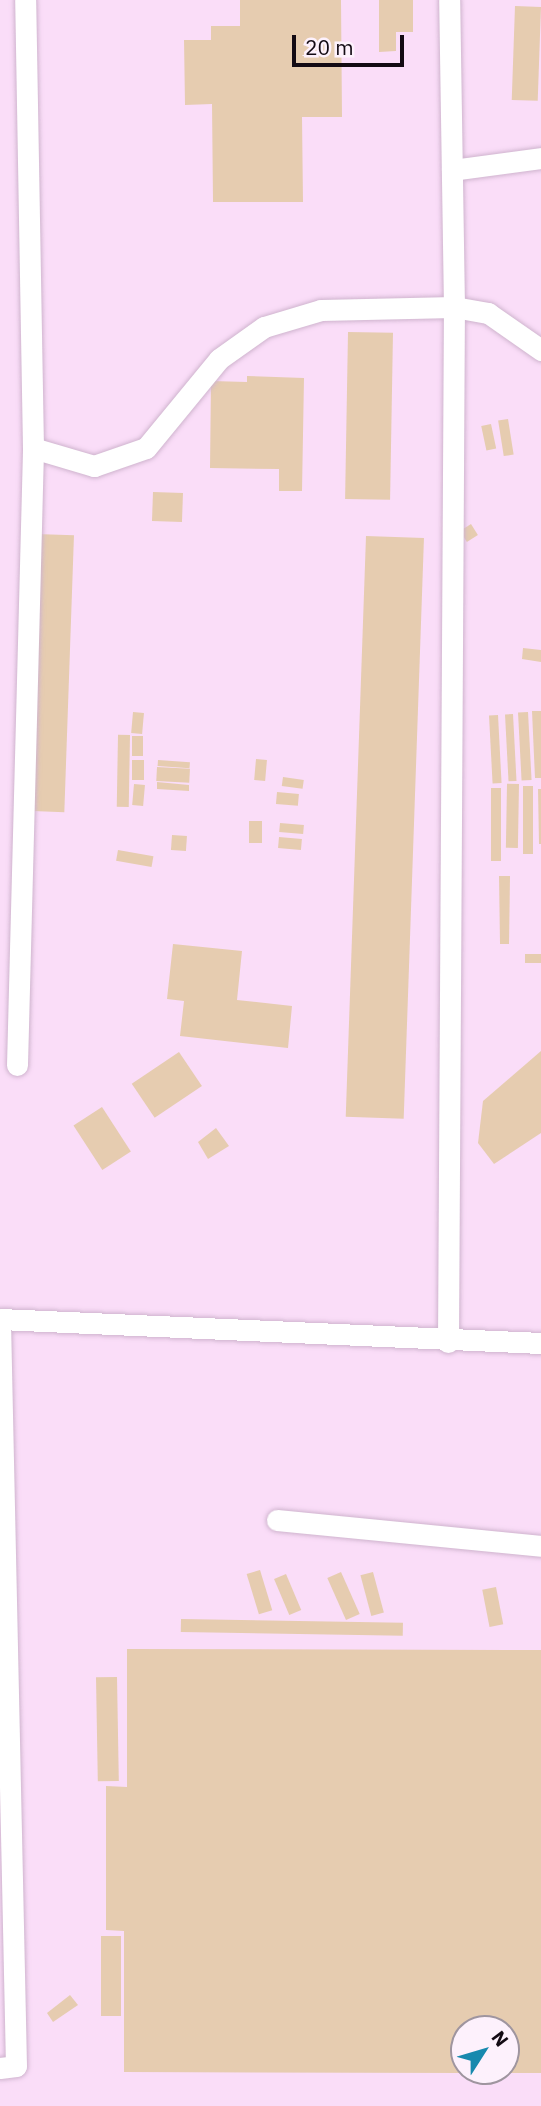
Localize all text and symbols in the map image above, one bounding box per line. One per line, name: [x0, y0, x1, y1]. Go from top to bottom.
scale bar: [296, 21, 408, 65]
text: 20 m: [305, 33, 354, 61]
north arrow: [450, 2015, 520, 2085]
text: N: [486, 2026, 514, 2051]

